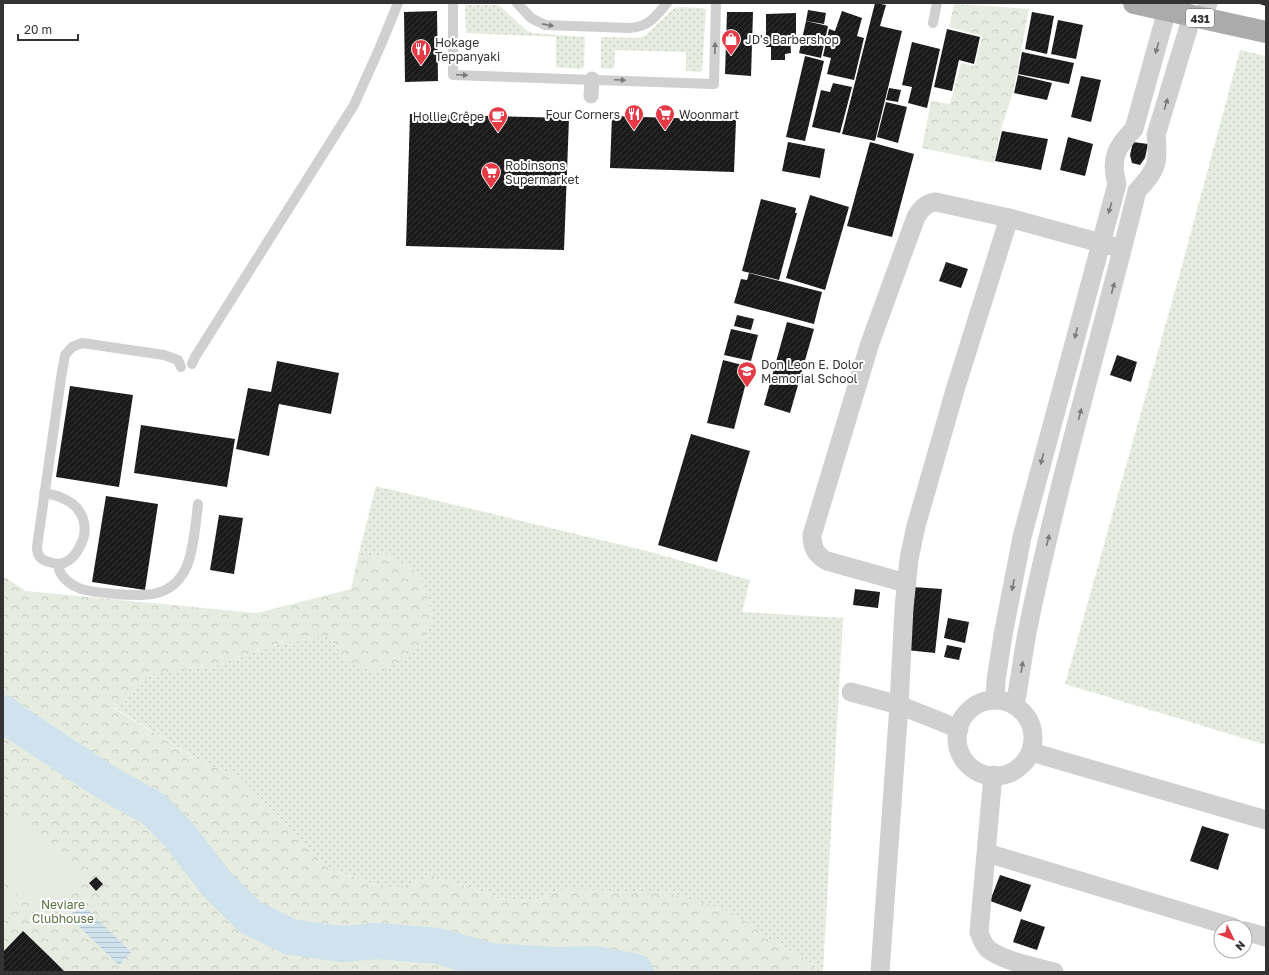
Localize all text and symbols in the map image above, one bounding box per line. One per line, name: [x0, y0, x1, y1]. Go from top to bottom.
road number: 431: [1186, 9, 1214, 27]
scale bar: [18, 16, 78, 42]
text: 20 m: [24, 22, 52, 37]
one-way arrow: [542, 23, 554, 29]
shop icon: JD's Barbershop: [720, 28, 742, 56]
place label: JD's Barbershop: [745, 32, 839, 47]
place label: Hokage Teppanyaki: [435, 35, 500, 64]
restaurant icon: Hokage Teppanyaki: [410, 38, 432, 66]
one-way arrow: [712, 41, 718, 54]
one-way arrow: [1154, 42, 1160, 54]
one-way arrow: [456, 72, 468, 79]
one-way arrow: [614, 77, 626, 84]
one-way arrow: [1163, 97, 1169, 109]
restaurant icon: Four Corners: [623, 103, 645, 131]
supermarket icon: Woonmart: [654, 103, 676, 131]
cafe icon: Hollie Crêpe: [487, 105, 509, 133]
place label: Four Corners: [545, 107, 620, 122]
place label: Woonmart: [679, 107, 739, 122]
place label: Hollie Crêpe: [413, 109, 484, 124]
place label: Robinsons Supermarket: [505, 158, 580, 187]
supermarket icon: Robinsons Supermarket: [480, 161, 502, 189]
one-way arrow: [1107, 202, 1113, 214]
one-way arrow: [1110, 282, 1116, 294]
one-way arrow: [1073, 328, 1079, 340]
place label: Don Leon E. Dolor Memorial School: [761, 357, 864, 386]
school or university icon: Don Leon E. Dolor Memorial School: [736, 360, 758, 388]
one-way arrow: [1077, 407, 1083, 419]
one-way arrow: [1039, 453, 1045, 465]
one-way arrow: [1045, 533, 1051, 545]
one-way arrow: [1009, 579, 1015, 592]
one-way arrow: [1019, 661, 1025, 673]
park label: Neviare Clubhouse: [32, 897, 94, 926]
north arrow: [1213, 919, 1253, 959]
text: N: [1233, 939, 1248, 954]

